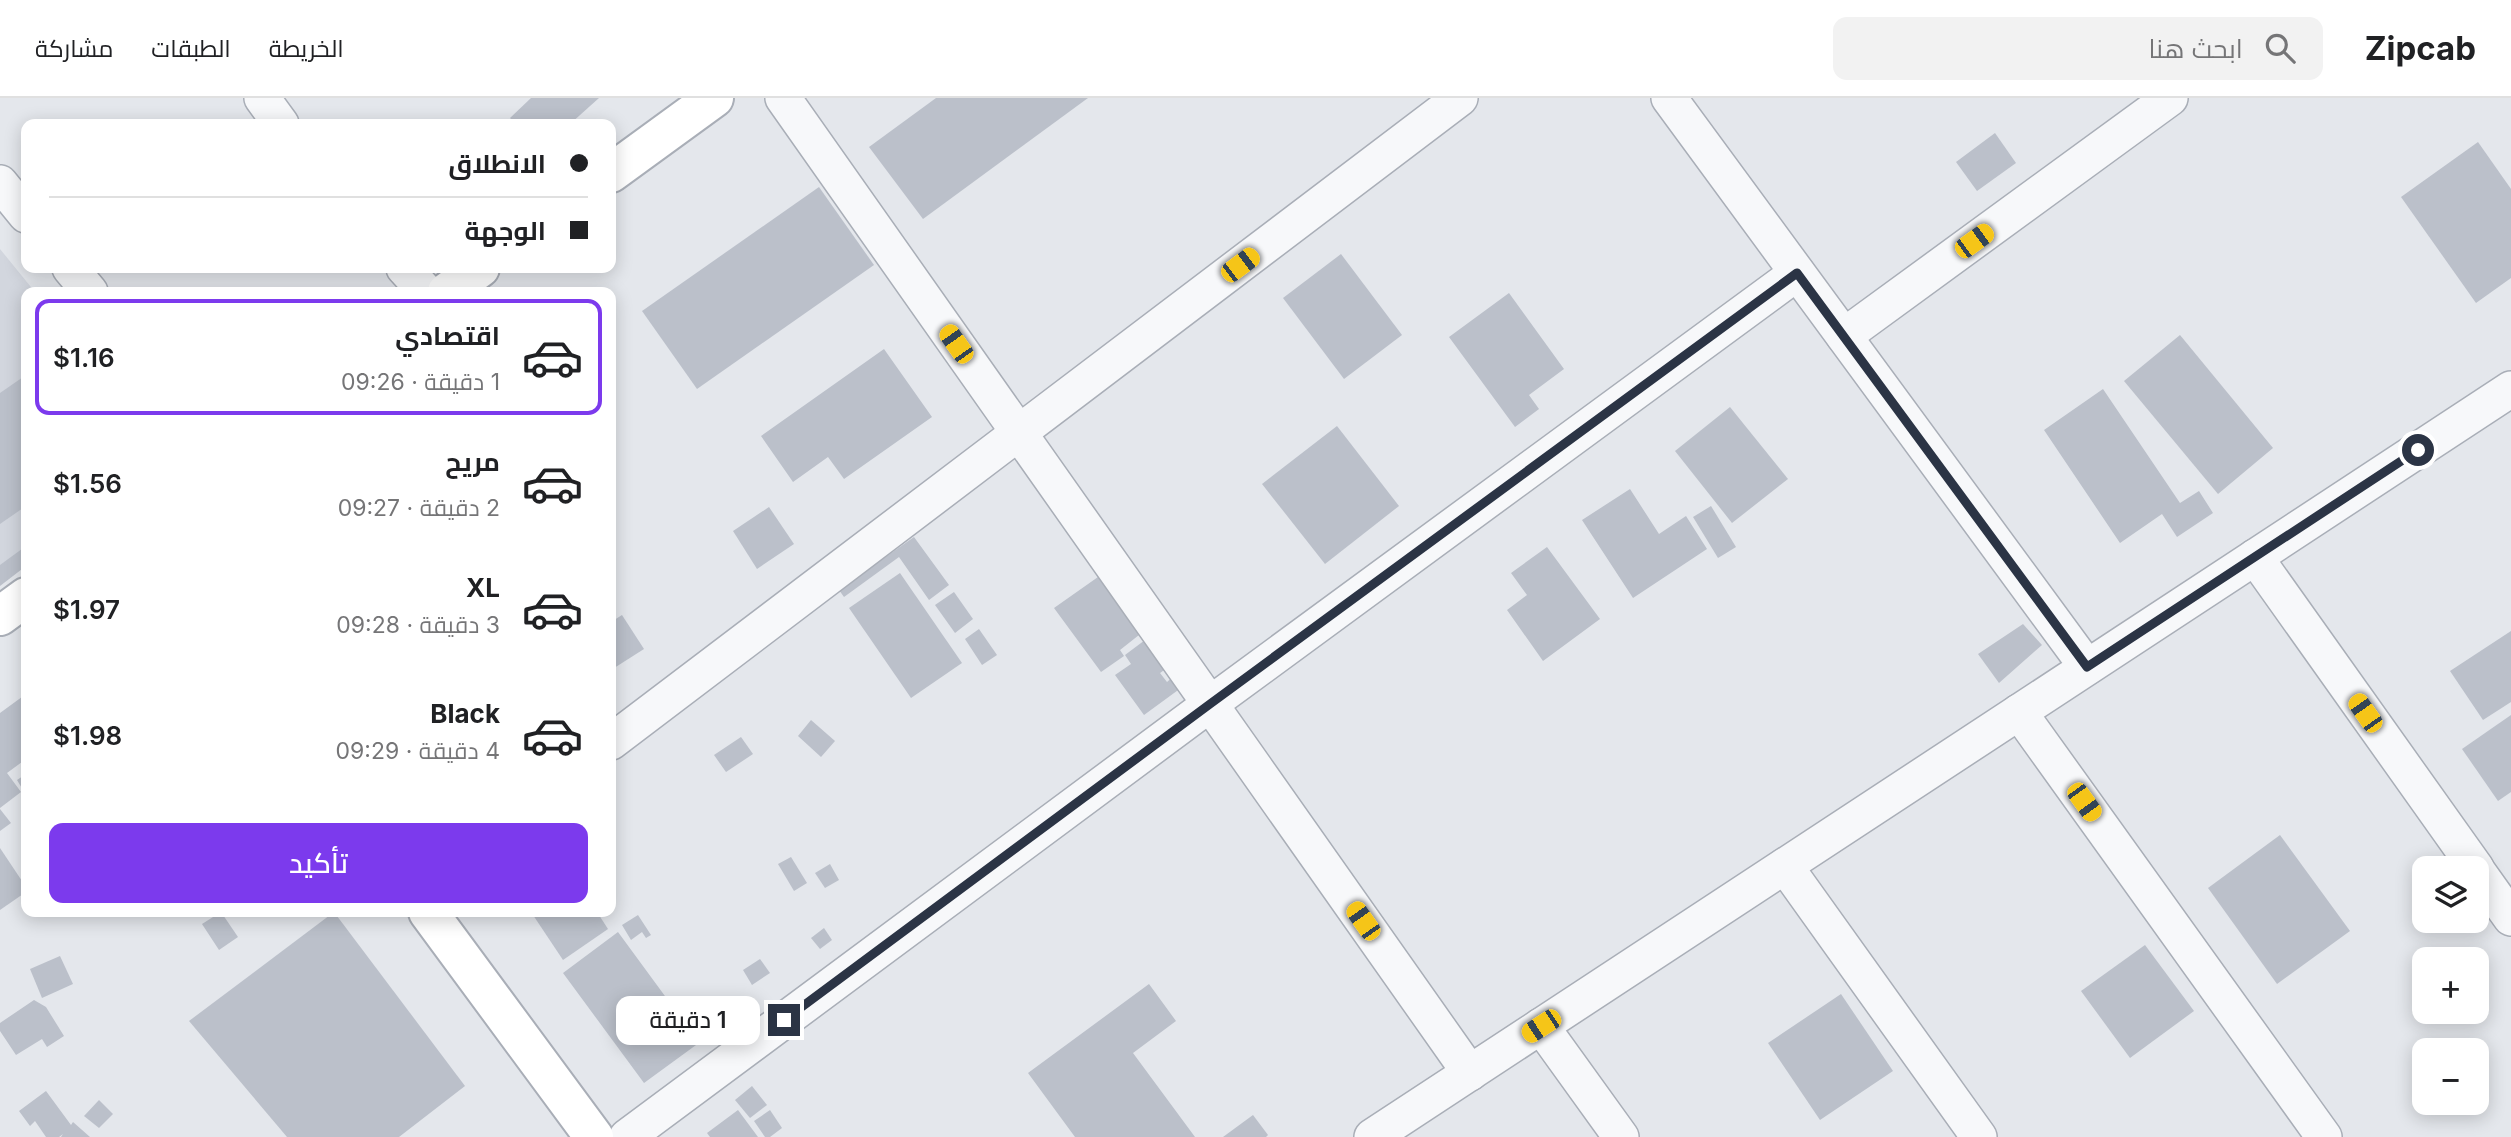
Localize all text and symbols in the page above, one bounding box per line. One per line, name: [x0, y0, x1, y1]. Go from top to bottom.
search box: [1833, 17, 2323, 80]
text: Zipcab: [2365, 28, 2476, 68]
icon: search: [2261, 29, 2299, 67]
text: ابحث هنا: [2148, 33, 2243, 64]
text: مشاركة: [35, 34, 113, 63]
text: الطبقات: [151, 34, 231, 63]
text: الخريطة: [269, 34, 344, 63]
text: الانطلاق: [448, 148, 546, 179]
text: الوجهة: [465, 215, 546, 246]
car: [1951, 220, 1998, 262]
car: [1217, 244, 1264, 286]
text: اقتصادي: [395, 320, 500, 351]
car: [936, 321, 977, 367]
icon: car: [521, 326, 584, 389]
text: $1.16: [53, 342, 115, 373]
text: 1 دقيقة · 09:26: [341, 368, 500, 396]
route start: [2402, 434, 2434, 466]
text: مريح: [445, 446, 500, 477]
icon: car: [521, 452, 584, 515]
text: $1.56: [53, 468, 122, 499]
text: 2 دقيقة · 09:27: [338, 494, 500, 522]
text: XL: [466, 572, 500, 603]
icon: car: [521, 578, 584, 641]
text: $1.97: [53, 594, 120, 625]
text: 3 دقيقة · 09:28: [336, 611, 500, 639]
car: [2345, 690, 2386, 736]
text: Black: [430, 698, 500, 729]
icon: car: [521, 704, 584, 767]
text: $1.98: [53, 720, 122, 751]
text: 4 دقيقة · 09:29: [336, 737, 500, 765]
car: [2064, 779, 2105, 825]
button: تأكيد: [49, 823, 588, 903]
map controls: [2412, 856, 2489, 1115]
button: layers: [2412, 856, 2489, 933]
car: [1343, 898, 1384, 944]
button: +: [2412, 947, 2489, 1024]
callout: 1 دقيقة: [616, 996, 760, 1044]
route end: [768, 1004, 800, 1036]
text: 1 دقيقة: [650, 1006, 726, 1034]
car: [1518, 1006, 1565, 1046]
button: −: [2412, 1038, 2489, 1115]

